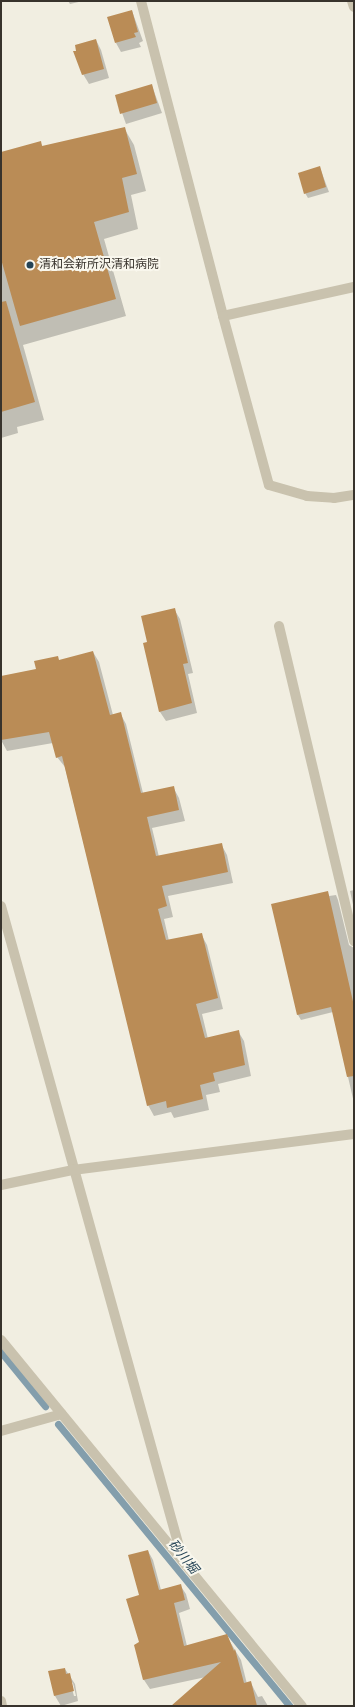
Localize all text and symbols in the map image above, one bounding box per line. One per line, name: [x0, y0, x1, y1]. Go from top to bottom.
place label: 清和会新所沢清和病院: [39, 258, 159, 272]
marker: 清和会新所沢清和病院: [24, 259, 36, 271]
water label: 砂川堀: [165, 1537, 201, 1577]

